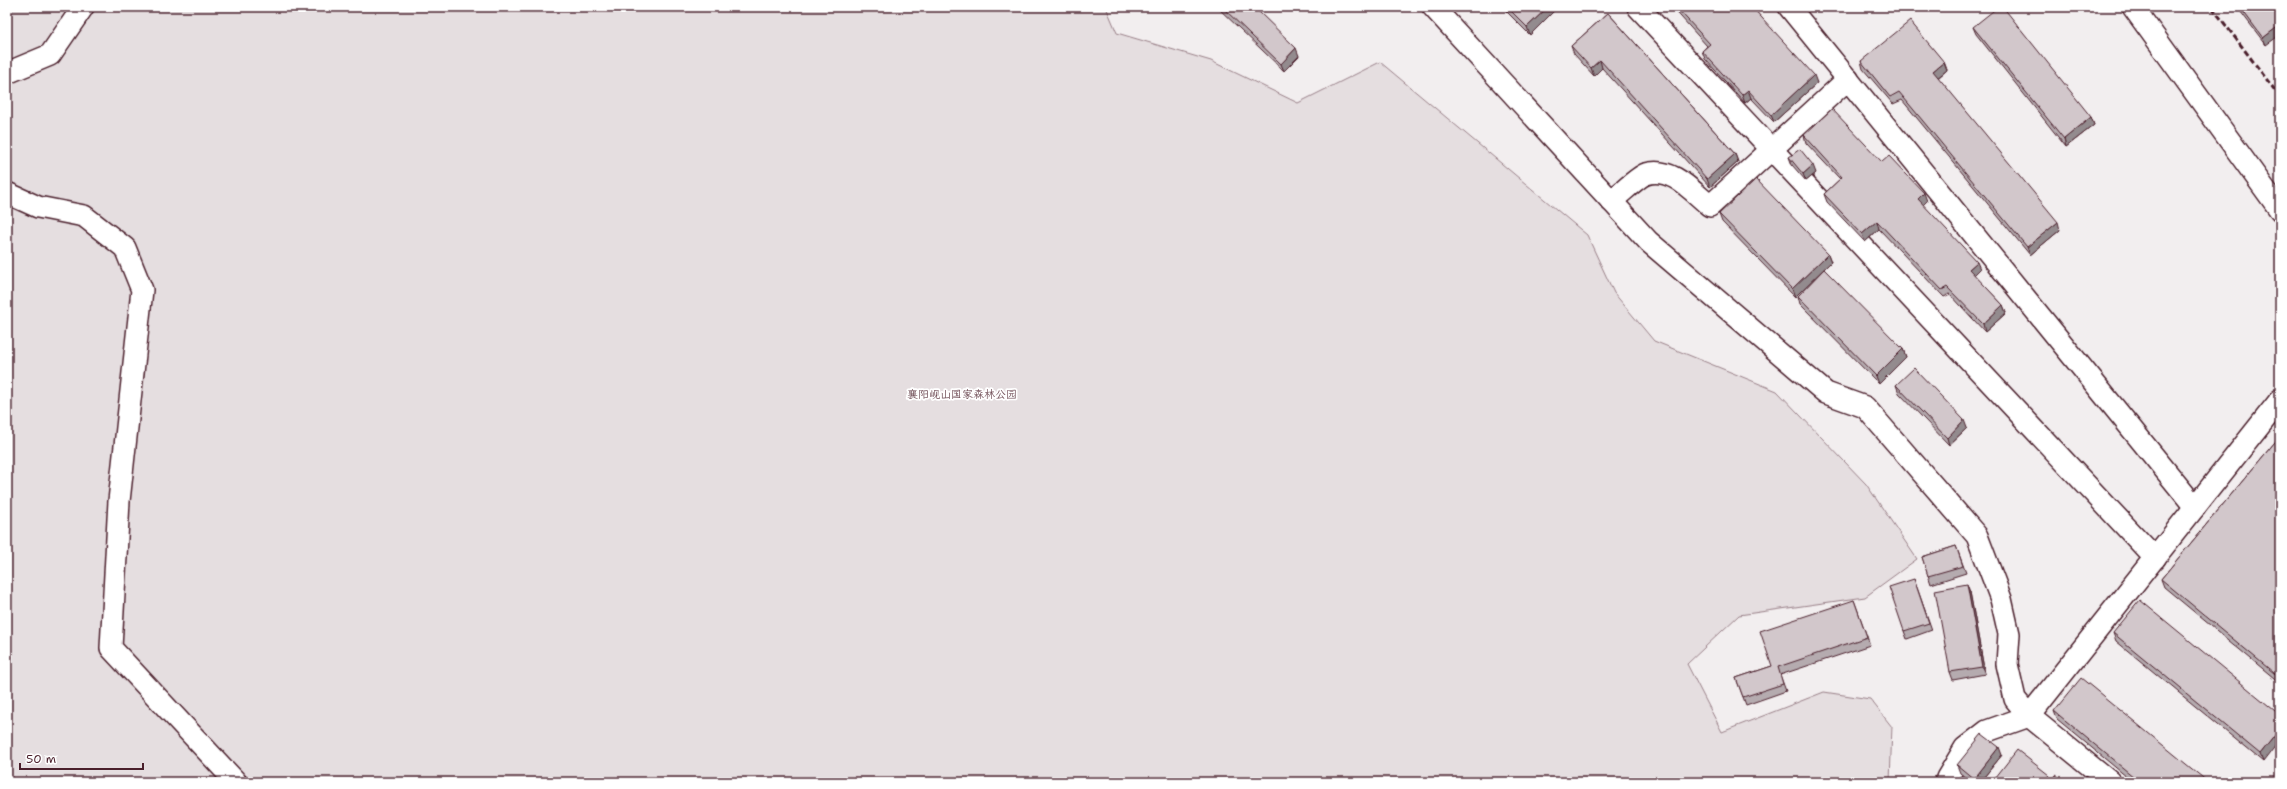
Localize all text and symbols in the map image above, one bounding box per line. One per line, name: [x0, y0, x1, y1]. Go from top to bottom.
park label: 襄阳岘山国家森林公园: [907, 387, 1017, 402]
scale bar: [20, 745, 143, 771]
text: 50 m: [26, 751, 56, 767]

